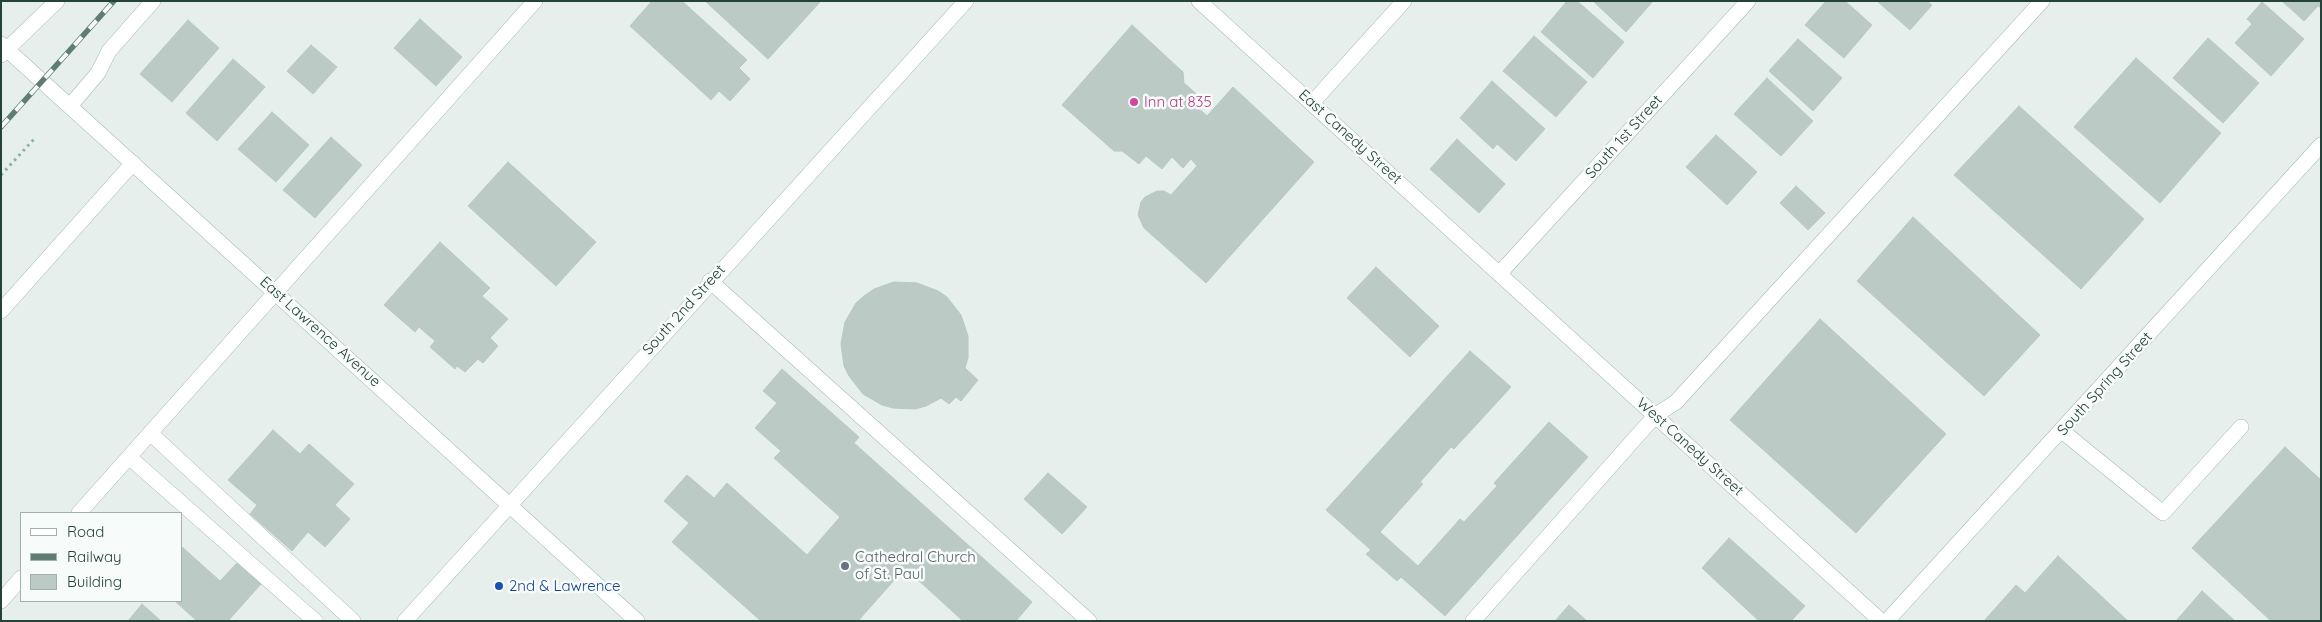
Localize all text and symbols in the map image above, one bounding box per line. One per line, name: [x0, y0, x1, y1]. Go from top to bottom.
street label: East Canedy Street: [1295, 86, 1405, 188]
street label: South 1st Street: [1582, 91, 1666, 183]
place label: Inn at 835: [1144, 93, 1212, 111]
marker: Inn at 835: [1128, 96, 1140, 108]
street label: South 2nd Street: [639, 261, 729, 359]
street label: East Lawrence Avenue: [256, 273, 384, 391]
street label: South Spring Street: [2054, 328, 2156, 440]
street label: West Canedy Street: [1633, 394, 1747, 500]
legend: [20, 512, 182, 602]
text: Road: [67, 522, 104, 541]
text: Railway: [67, 547, 122, 566]
place label: Cathedral Church of St. Paul: [855, 548, 976, 583]
marker: Cathedral Church of St. Paul: [839, 560, 851, 572]
text: Building: [67, 572, 122, 591]
place label: 2nd & Lawrence: [509, 577, 621, 595]
marker: 2nd & Lawrence: [493, 580, 505, 592]

